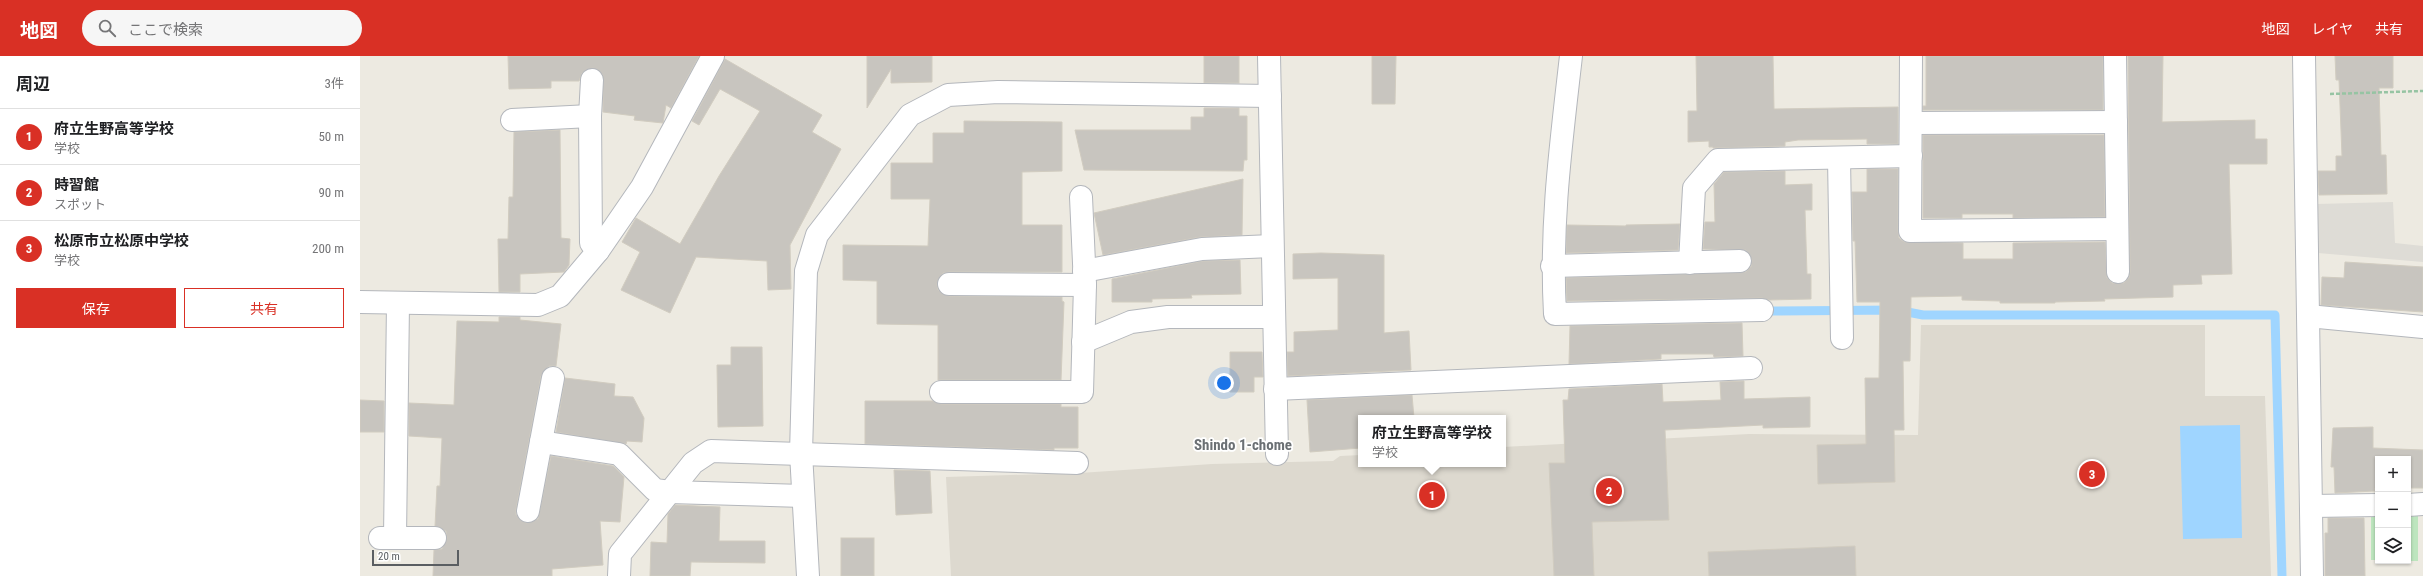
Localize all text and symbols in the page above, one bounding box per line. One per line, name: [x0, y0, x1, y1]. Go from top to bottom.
search box: [82, 10, 362, 46]
icon: search: [96, 17, 118, 39]
text: 地図: [20, 19, 58, 42]
text: ここで検索: [128, 21, 203, 39]
text: 地図: [2261, 21, 2289, 37]
text: レイヤ: [2311, 21, 2353, 37]
text: 共有: [2375, 21, 2403, 37]
text: 周辺: [16, 74, 50, 94]
text: 3件: [325, 76, 344, 91]
text: 府立生野高等学校: [54, 120, 174, 138]
text: 1: [26, 129, 32, 144]
text: 50 m: [318, 129, 344, 144]
text: 学校: [54, 141, 80, 156]
text: 時習館: [54, 176, 99, 194]
text: 2: [26, 185, 32, 200]
text: 90 m: [318, 185, 344, 200]
text: スポット: [54, 197, 106, 212]
text: 松原市立松原中学校: [54, 232, 189, 250]
text: 3: [26, 241, 32, 256]
text: 200 m: [312, 241, 344, 256]
text: 学校: [54, 253, 80, 268]
button: 保存: [16, 288, 176, 328]
button: 共有: [184, 288, 344, 328]
your location: [1214, 373, 1234, 393]
popup: [1358, 415, 1506, 467]
text: 府立生野高等学校: [1372, 424, 1492, 442]
district label: Shindo 1-chome: [1194, 436, 1292, 454]
text: 学校: [1372, 445, 1398, 460]
map controls: [2375, 456, 2411, 564]
button: +: [2375, 456, 2411, 492]
pin: 3: [2079, 459, 2105, 489]
pin: 2: [1596, 476, 1622, 506]
pin: 1: [1419, 480, 1445, 510]
button: −: [2375, 492, 2411, 528]
button: layers: [2375, 528, 2411, 564]
scale bar: [372, 548, 459, 567]
text: 20 m: [378, 550, 400, 563]

